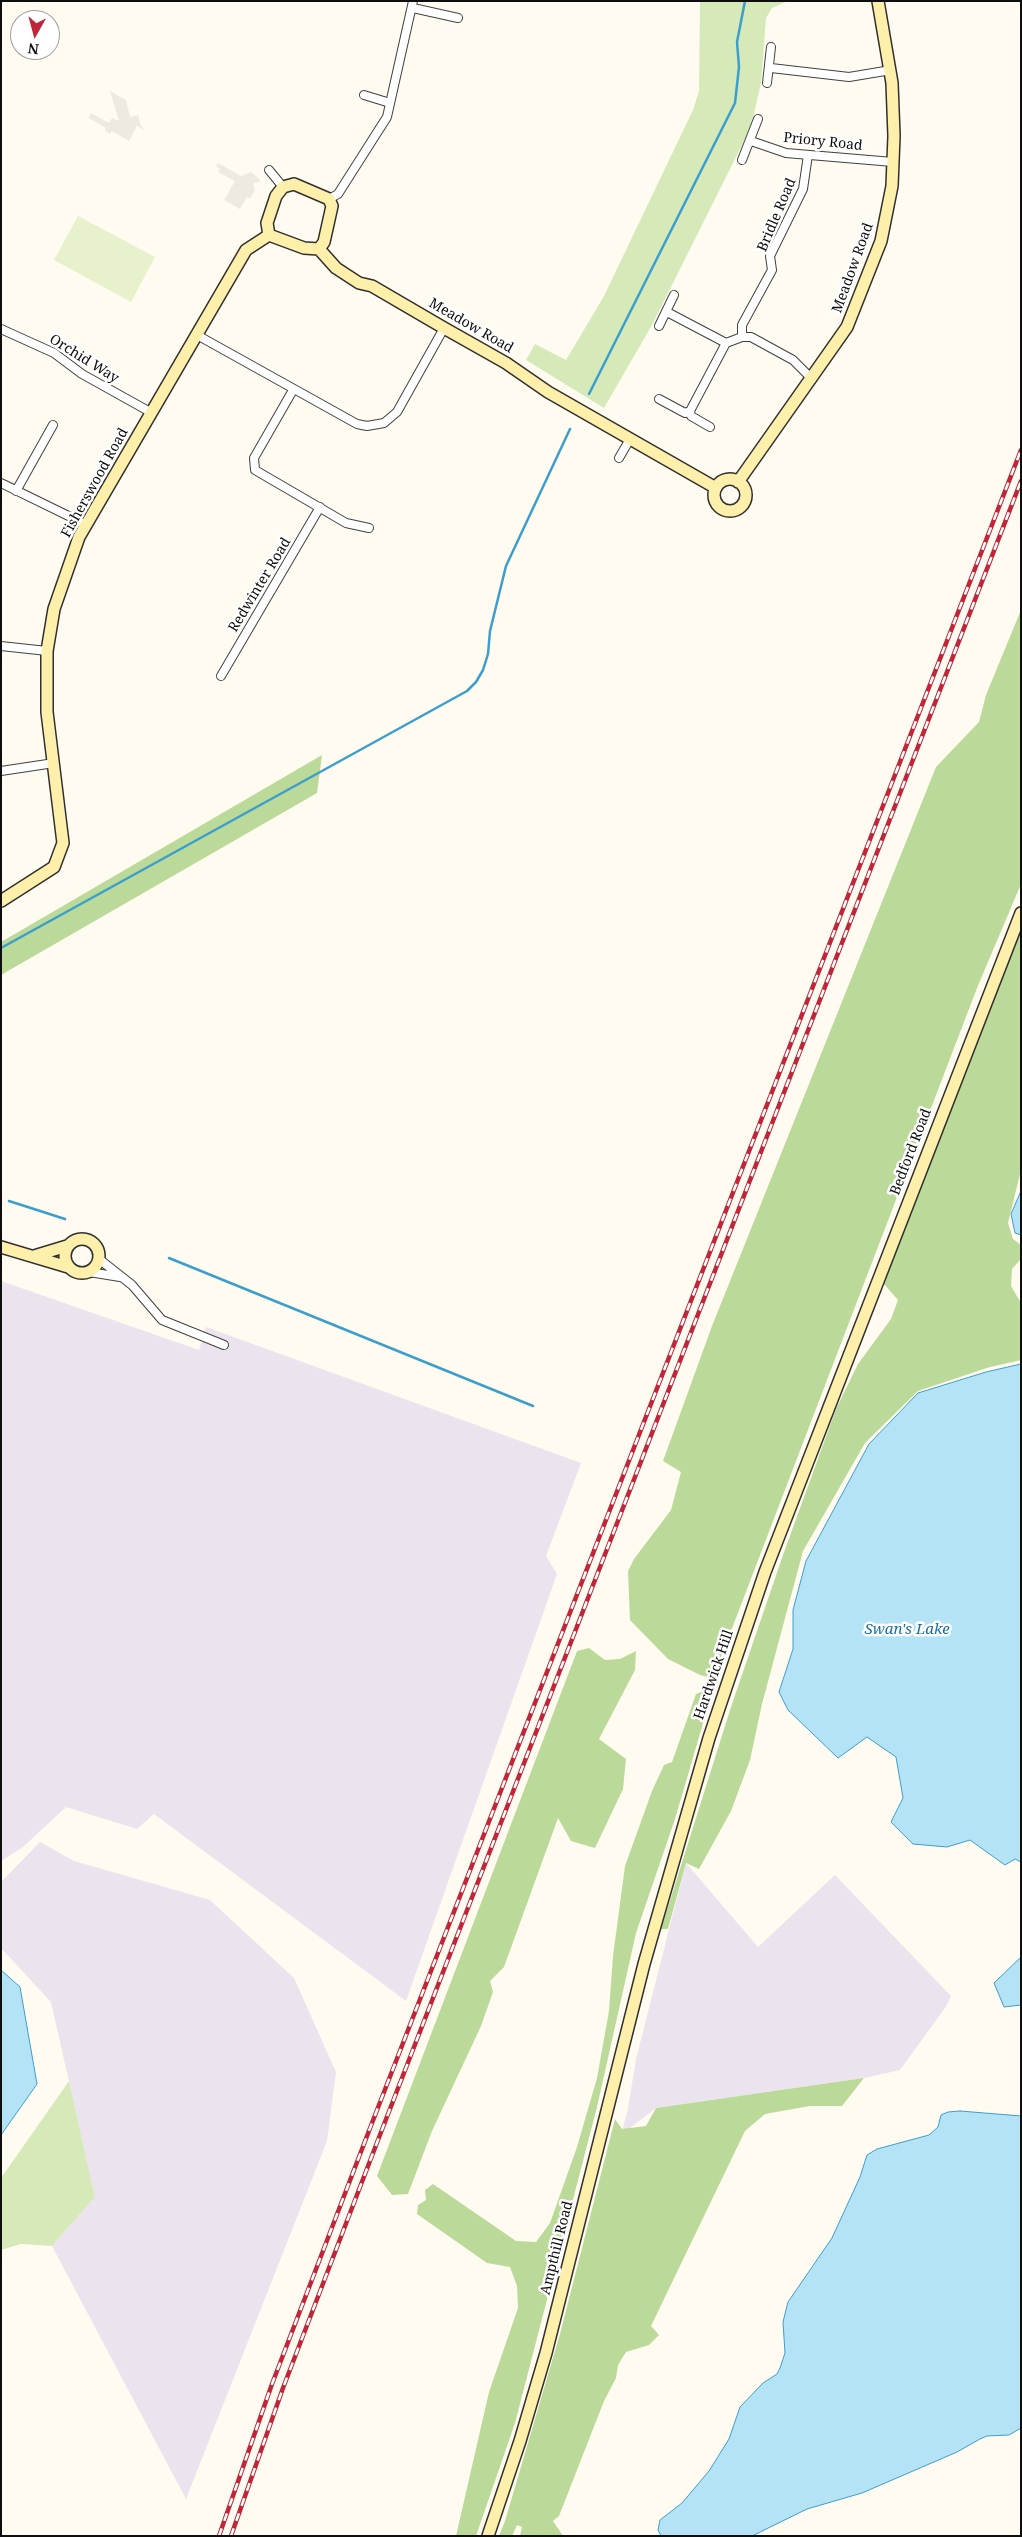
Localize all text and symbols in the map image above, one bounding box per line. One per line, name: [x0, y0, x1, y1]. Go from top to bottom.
north arrow: [10, 10, 60, 60]
text: N: [27, 39, 40, 59]
street label: Priory Road: [783, 129, 863, 155]
street label: Bridle Road: [754, 176, 800, 254]
street label: Meadow Road: [829, 221, 877, 315]
street label: Meadow Road: [426, 295, 516, 357]
street label: Orchid Way: [46, 331, 122, 387]
street label: Fisherswood Road: [58, 425, 132, 541]
street label: Redwinter Road: [225, 535, 295, 635]
street label: Bedford Road: [887, 1106, 935, 1198]
water label: Swan's Lake: [864, 1621, 950, 1639]
street label: Hardwick Hill: [691, 1628, 737, 1722]
street label: Ampthill Road: [537, 2199, 577, 2297]

